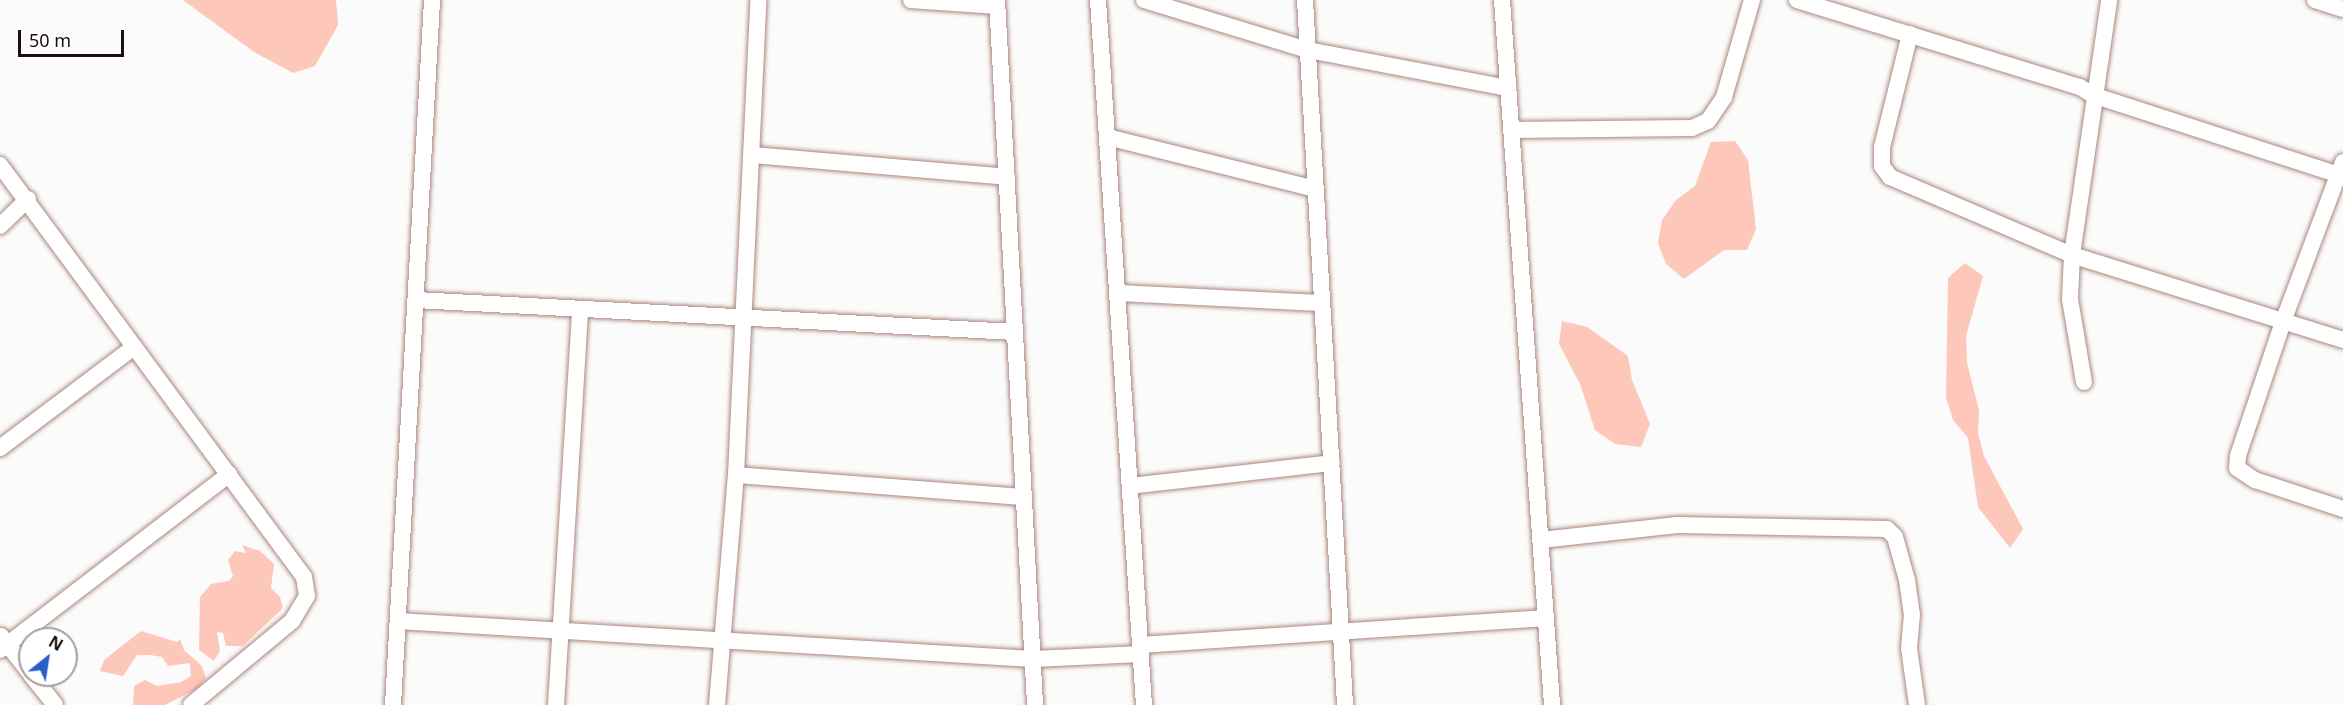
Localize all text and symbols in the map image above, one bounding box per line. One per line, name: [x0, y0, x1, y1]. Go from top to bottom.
scale bar: [21, 18, 128, 56]
text: 50 m: [29, 28, 71, 52]
north arrow: [18, 627, 78, 687]
text: N: [45, 630, 67, 656]

